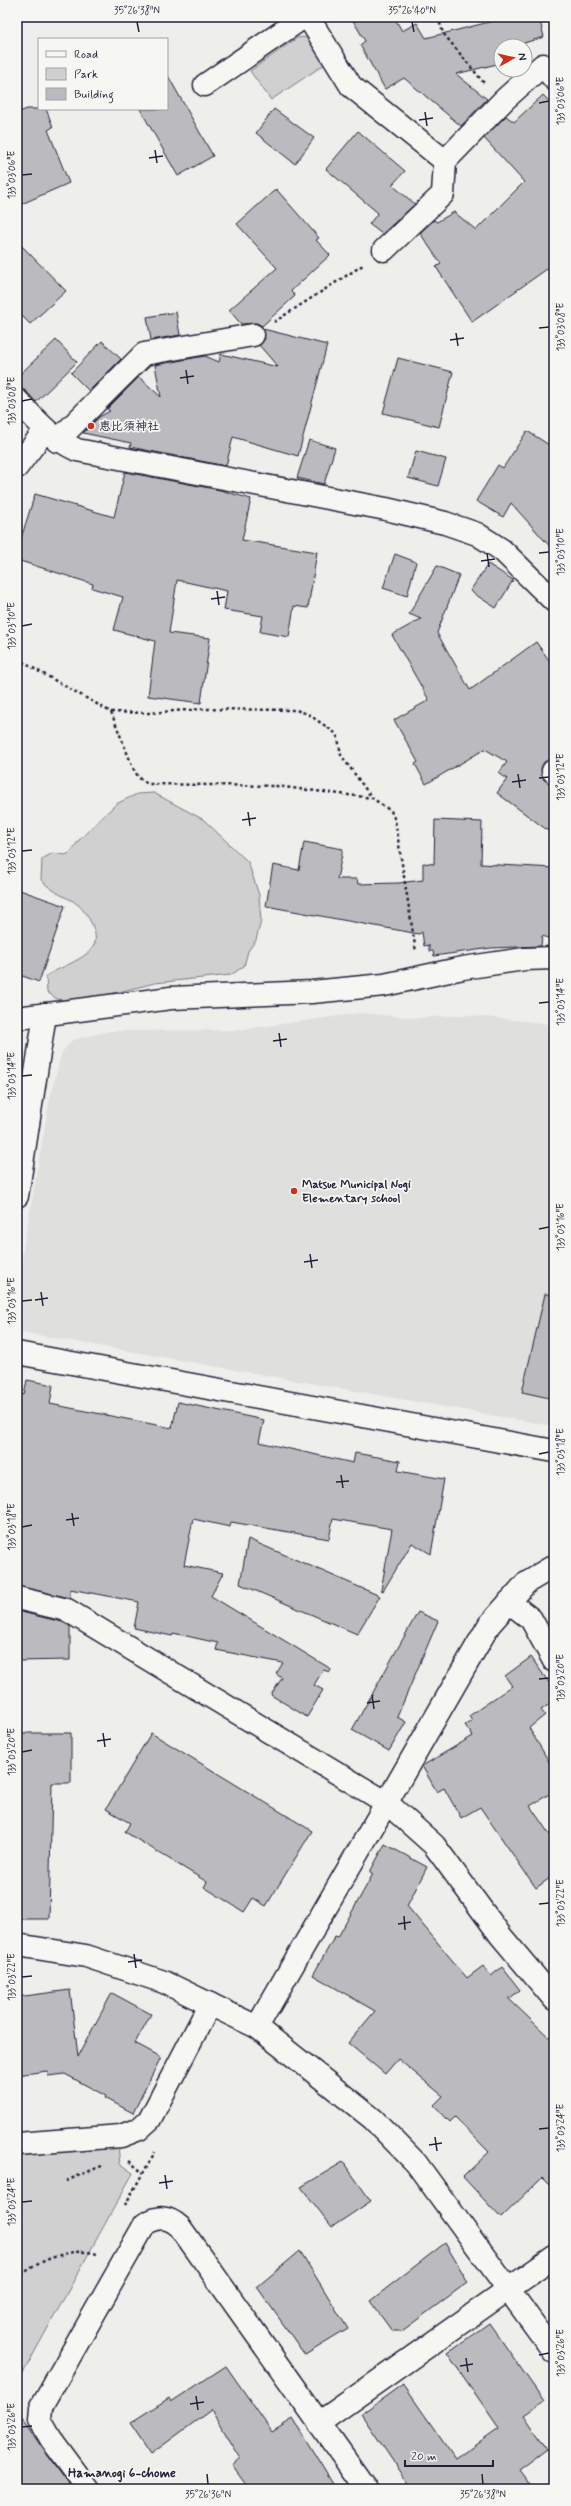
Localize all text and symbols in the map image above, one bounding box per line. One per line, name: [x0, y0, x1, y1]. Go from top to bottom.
text: 35°26'38"N: [114, 4, 160, 18]
text: 35°26'40"N: [388, 4, 436, 18]
legend: [38, 38, 168, 110]
north arrow: [493, 38, 533, 78]
text: Road: [74, 47, 98, 63]
text: N: [514, 52, 529, 61]
text: Park: [74, 67, 98, 83]
text: 133°03'06"E: [554, 76, 568, 125]
text: Building: [74, 87, 114, 104]
text: 133°03'06"E: [5, 150, 19, 199]
text: 133°03'08"E: [554, 303, 568, 351]
text: 133°03'08"E: [5, 377, 19, 425]
place label: 恵比須神社: [99, 419, 159, 435]
marker: 恵比須神社: [86, 421, 96, 431]
text: 133°03'10"E: [554, 528, 568, 576]
text: 133°03'10"E: [5, 602, 19, 650]
text: 133°03'12"E: [554, 753, 568, 801]
text: 133°03'12"E: [5, 827, 19, 875]
text: 133°03'14"E: [554, 978, 568, 1026]
text: 133°03'14"E: [5, 1052, 19, 1100]
place label: Matsue Municipal Nogi Elementary school: [302, 1177, 411, 1207]
marker: Matsue Municipal Nogi Elementary school: [289, 1186, 299, 1196]
text: 133°03'16"E: [554, 1203, 568, 1251]
text: 133°03'16"E: [5, 1277, 19, 1325]
text: 133°03'18"E: [554, 1428, 568, 1476]
text: 133°03'18"E: [5, 1503, 19, 1551]
text: 133°03'20"E: [554, 1654, 568, 1702]
text: 133°03'20"E: [5, 1728, 19, 1776]
text: 133°03'22"E: [554, 1879, 568, 1927]
text: 133°03'22"E: [5, 1953, 19, 2001]
text: 133°03'24"E: [554, 2104, 568, 2152]
text: 133°03'24"E: [5, 2178, 19, 2226]
text: 133°03'26"E: [554, 2329, 568, 2377]
text: 133°03'26"E: [5, 2403, 19, 2451]
scale bar: [405, 2442, 493, 2468]
text: 20 m: [411, 2449, 437, 2465]
district label: Hamanogi 6-chome: [68, 2465, 176, 2483]
text: 35°26'36"N: [185, 2488, 231, 2502]
text: 35°26'38"N: [460, 2488, 506, 2502]

